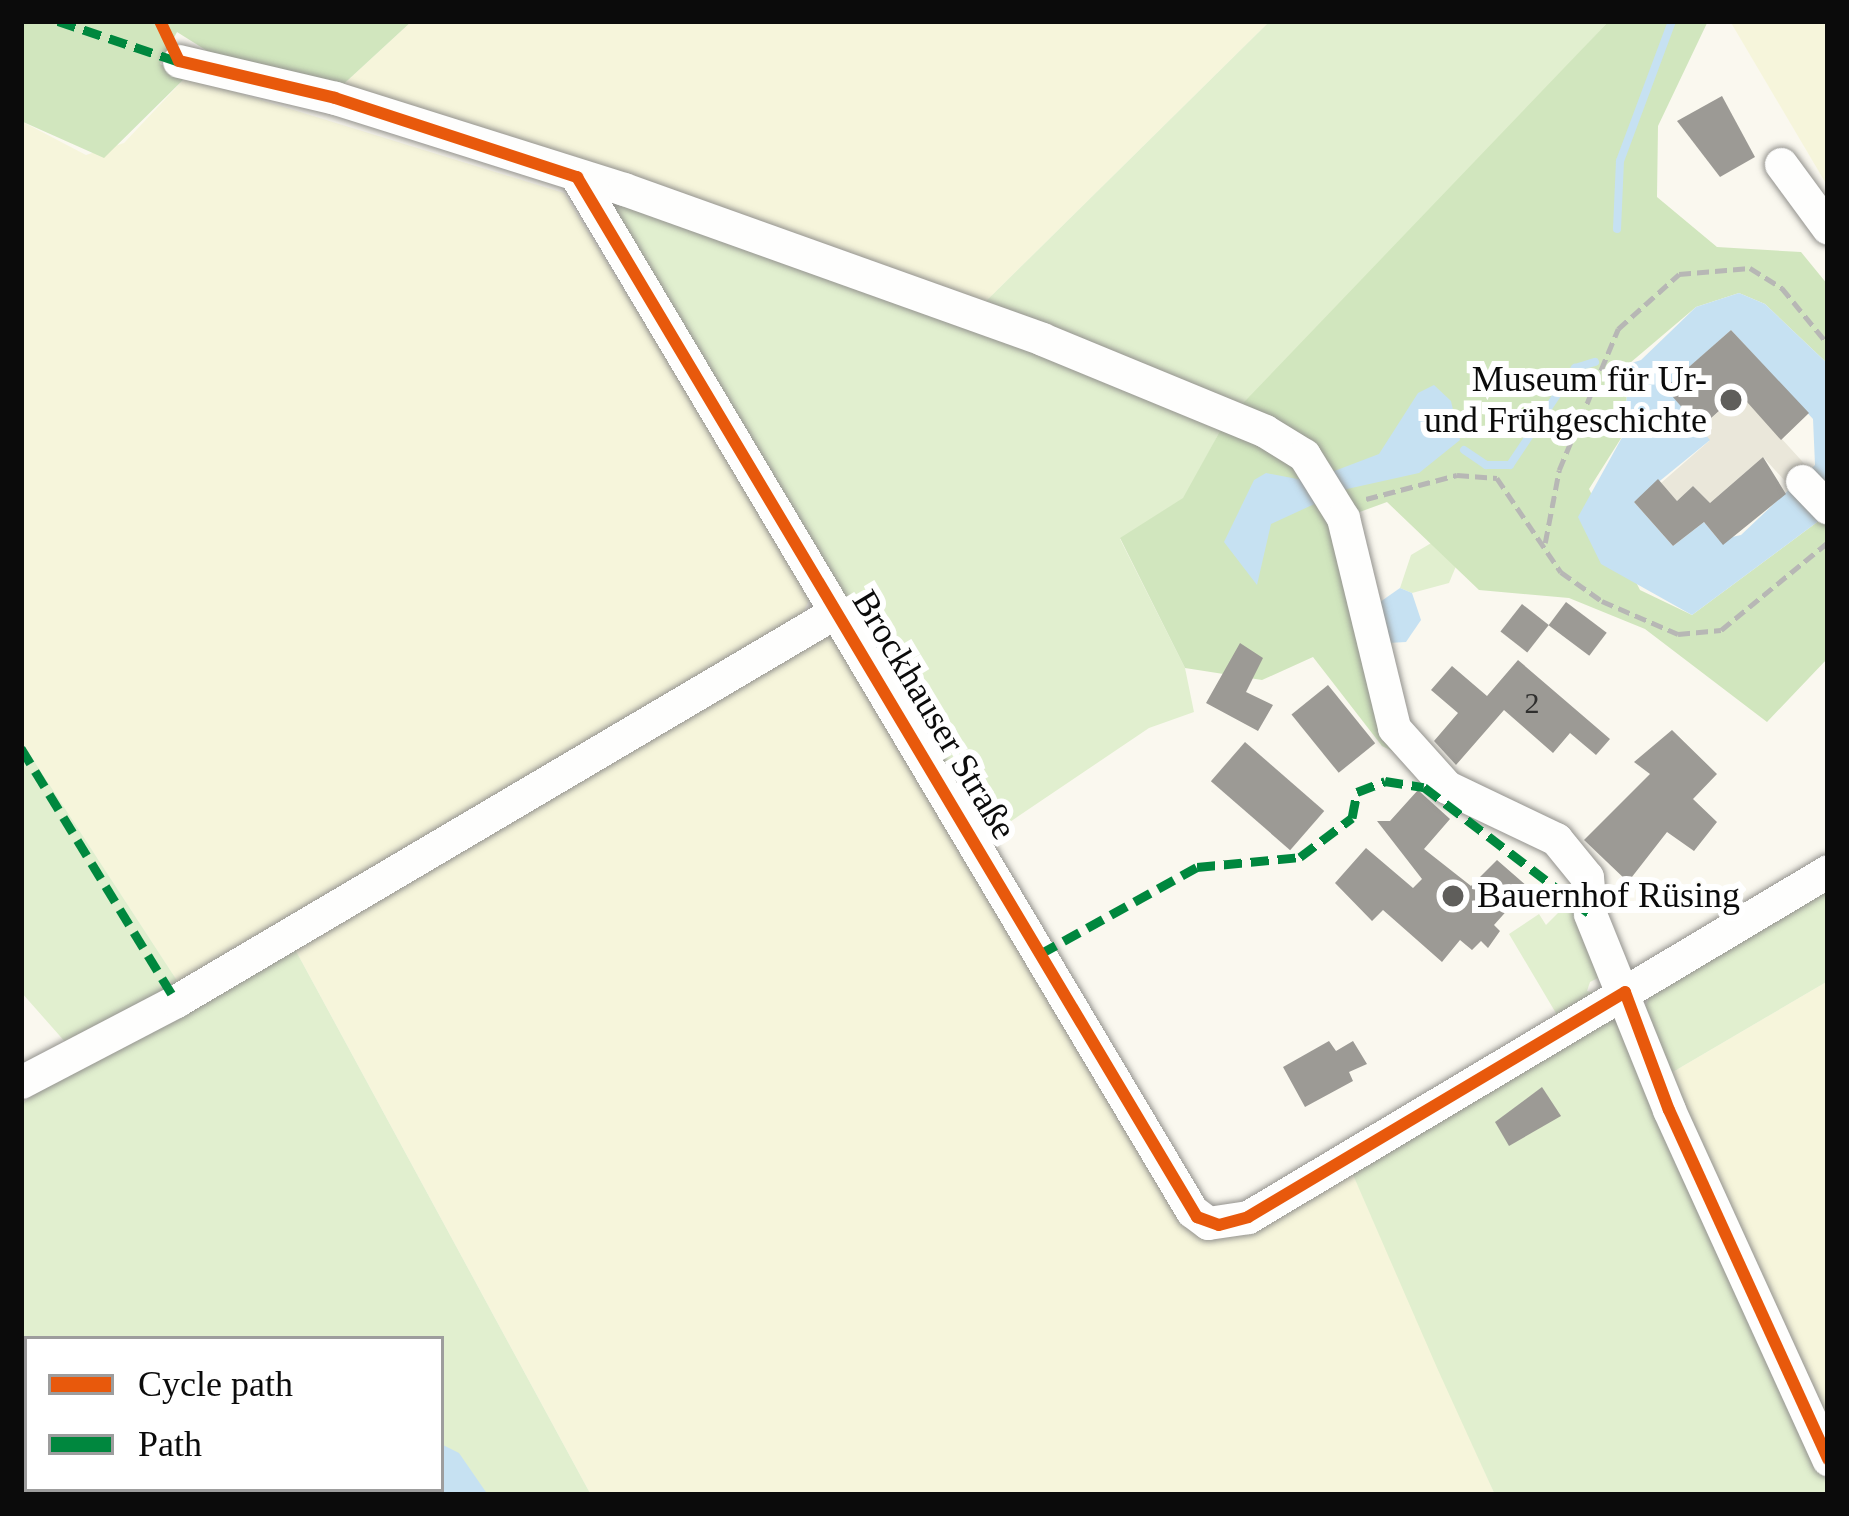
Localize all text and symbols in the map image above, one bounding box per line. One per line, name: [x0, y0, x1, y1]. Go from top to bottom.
place label: Museum für Ur- und Frühgeschichte: [1424, 357, 1707, 442]
marker: Museum für Ur- und Frühgeschichte: [1718, 387, 1744, 413]
street label: Brockhauser Straße: [843, 583, 1025, 847]
house number: 2: [1524, 685, 1540, 721]
place label: Bauernhof Rüsing: [1477, 874, 1740, 918]
marker: Bauernhof Rüsing: [1440, 883, 1466, 909]
legend: [24, 1336, 444, 1492]
text: Cycle path: [138, 1364, 293, 1404]
text: Path: [138, 1424, 202, 1464]

